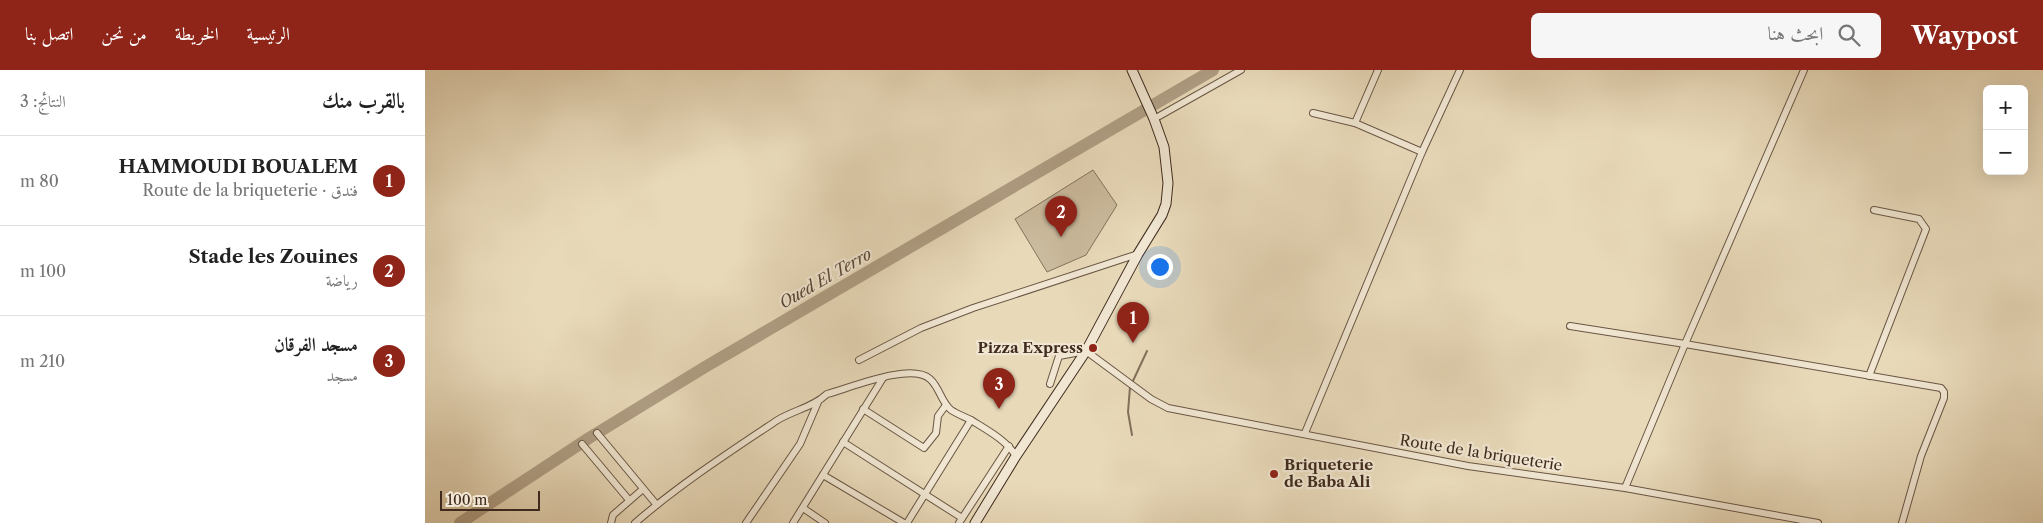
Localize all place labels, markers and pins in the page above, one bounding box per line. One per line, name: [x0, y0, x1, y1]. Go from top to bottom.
pin: 2: [1045, 196, 1077, 237]
pin: 1: [1117, 302, 1149, 343]
place label: Pizza Express: [977, 338, 1083, 357]
marker: Pizza Express: [1087, 342, 1099, 354]
pin: 3: [983, 368, 1015, 409]
place label: Briqueterie de Baba Ali: [1284, 455, 1373, 491]
marker: Briqueterie de Baba Ali: [1268, 468, 1280, 480]

